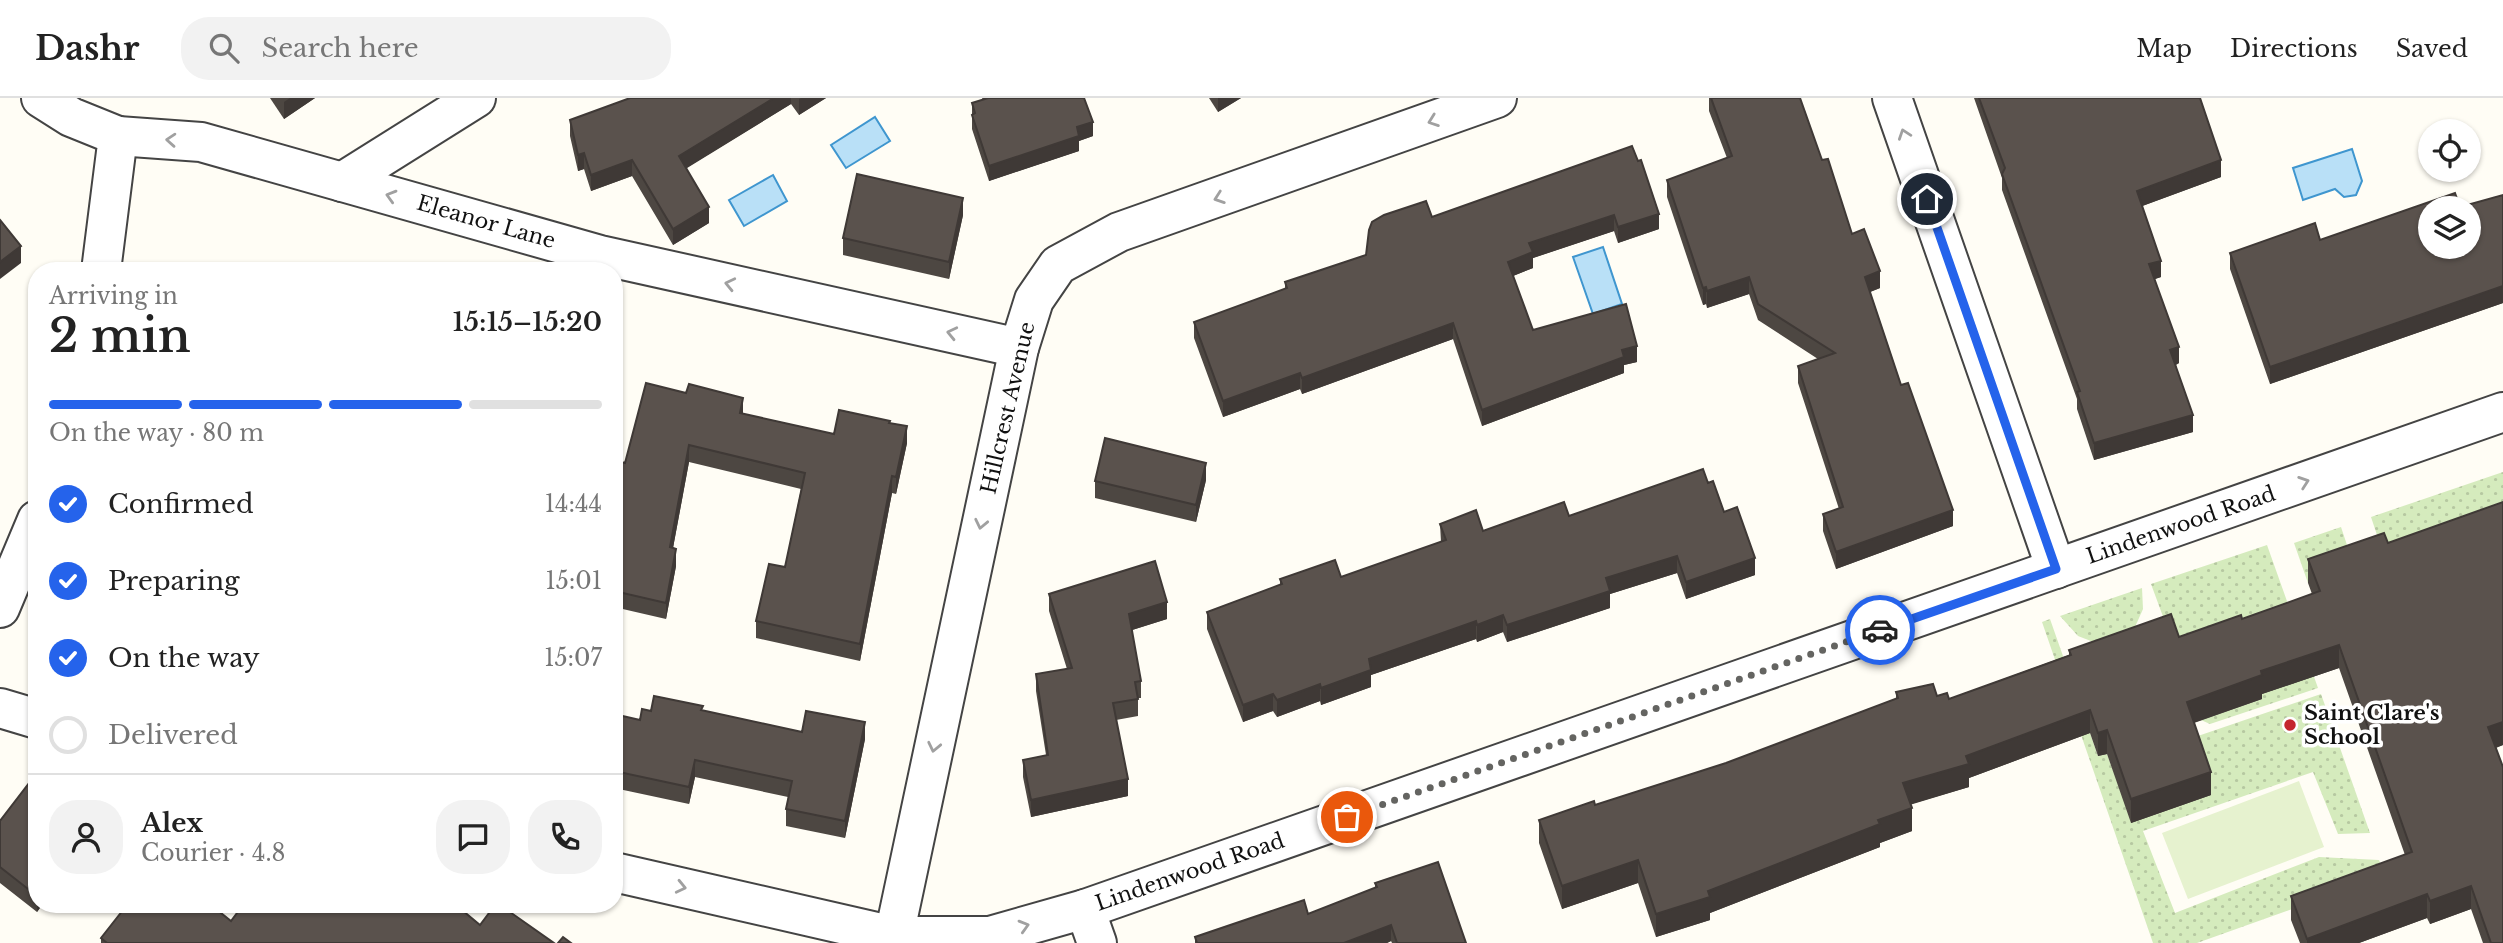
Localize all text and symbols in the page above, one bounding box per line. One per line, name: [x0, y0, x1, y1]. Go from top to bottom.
search box: [181, 17, 671, 80]
text: Dashr: [35, 28, 139, 69]
icon: search: [205, 29, 243, 67]
text: Search here: [261, 32, 419, 64]
text: Map: [2136, 34, 2192, 63]
text: Directions: [2230, 34, 2358, 63]
text: Saved: [2396, 34, 2468, 63]
one-way arrow: [1427, 113, 1439, 127]
map controls: [2418, 119, 2481, 259]
button: locate: [2418, 119, 2481, 182]
one-way arrow: [1898, 129, 1912, 141]
one-way arrow: [166, 133, 177, 148]
pin: [1897, 169, 1957, 229]
icon: home: [1908, 180, 1946, 218]
one-way arrow: [386, 189, 398, 204]
one-way arrow: [1213, 189, 1225, 203]
street label: Eleanor Lane: [414, 190, 558, 254]
button: layers: [2418, 196, 2481, 259]
one-way arrow: [724, 277, 736, 292]
text: Arriving in: [49, 282, 178, 310]
text: 15:15–15:20: [452, 306, 602, 338]
text: 2 min: [49, 307, 191, 364]
street label: Hillcrest Avenue: [976, 319, 1040, 497]
one-way arrow: [946, 327, 958, 341]
text: On the way · 80 m: [49, 419, 264, 447]
one-way arrow: [2297, 476, 2309, 490]
street label: Lindenwood Road: [2083, 480, 2279, 570]
icon: check: [49, 485, 87, 523]
text: Confirmed: [108, 488, 253, 520]
text: 14:44: [545, 490, 602, 518]
one-way arrow: [975, 518, 990, 530]
icon: check: [49, 562, 87, 600]
text: Preparing: [108, 565, 240, 597]
text: 15:01: [545, 567, 602, 595]
courier: [1845, 595, 1915, 665]
icon: car: [1861, 611, 1899, 649]
icon: check: [49, 639, 87, 677]
text: On the way: [108, 642, 260, 674]
text: 15:07: [544, 644, 602, 672]
place label: Saint Clare's School: [2304, 700, 2440, 750]
marker: Saint Clare's School: [2282, 717, 2298, 733]
text: Delivered: [108, 719, 238, 751]
one-way arrow: [928, 741, 943, 753]
pin: [1317, 787, 1377, 847]
icon: bag: [1328, 798, 1366, 836]
button: person: [49, 800, 123, 874]
button: chat: [436, 800, 510, 874]
button: phone: [528, 800, 602, 874]
text: Alex: [141, 807, 203, 839]
street label: Lindenwood Road: [1092, 827, 1288, 917]
text: Courier · 4.8: [141, 839, 286, 867]
one-way arrow: [675, 879, 687, 894]
one-way arrow: [1018, 920, 1030, 934]

